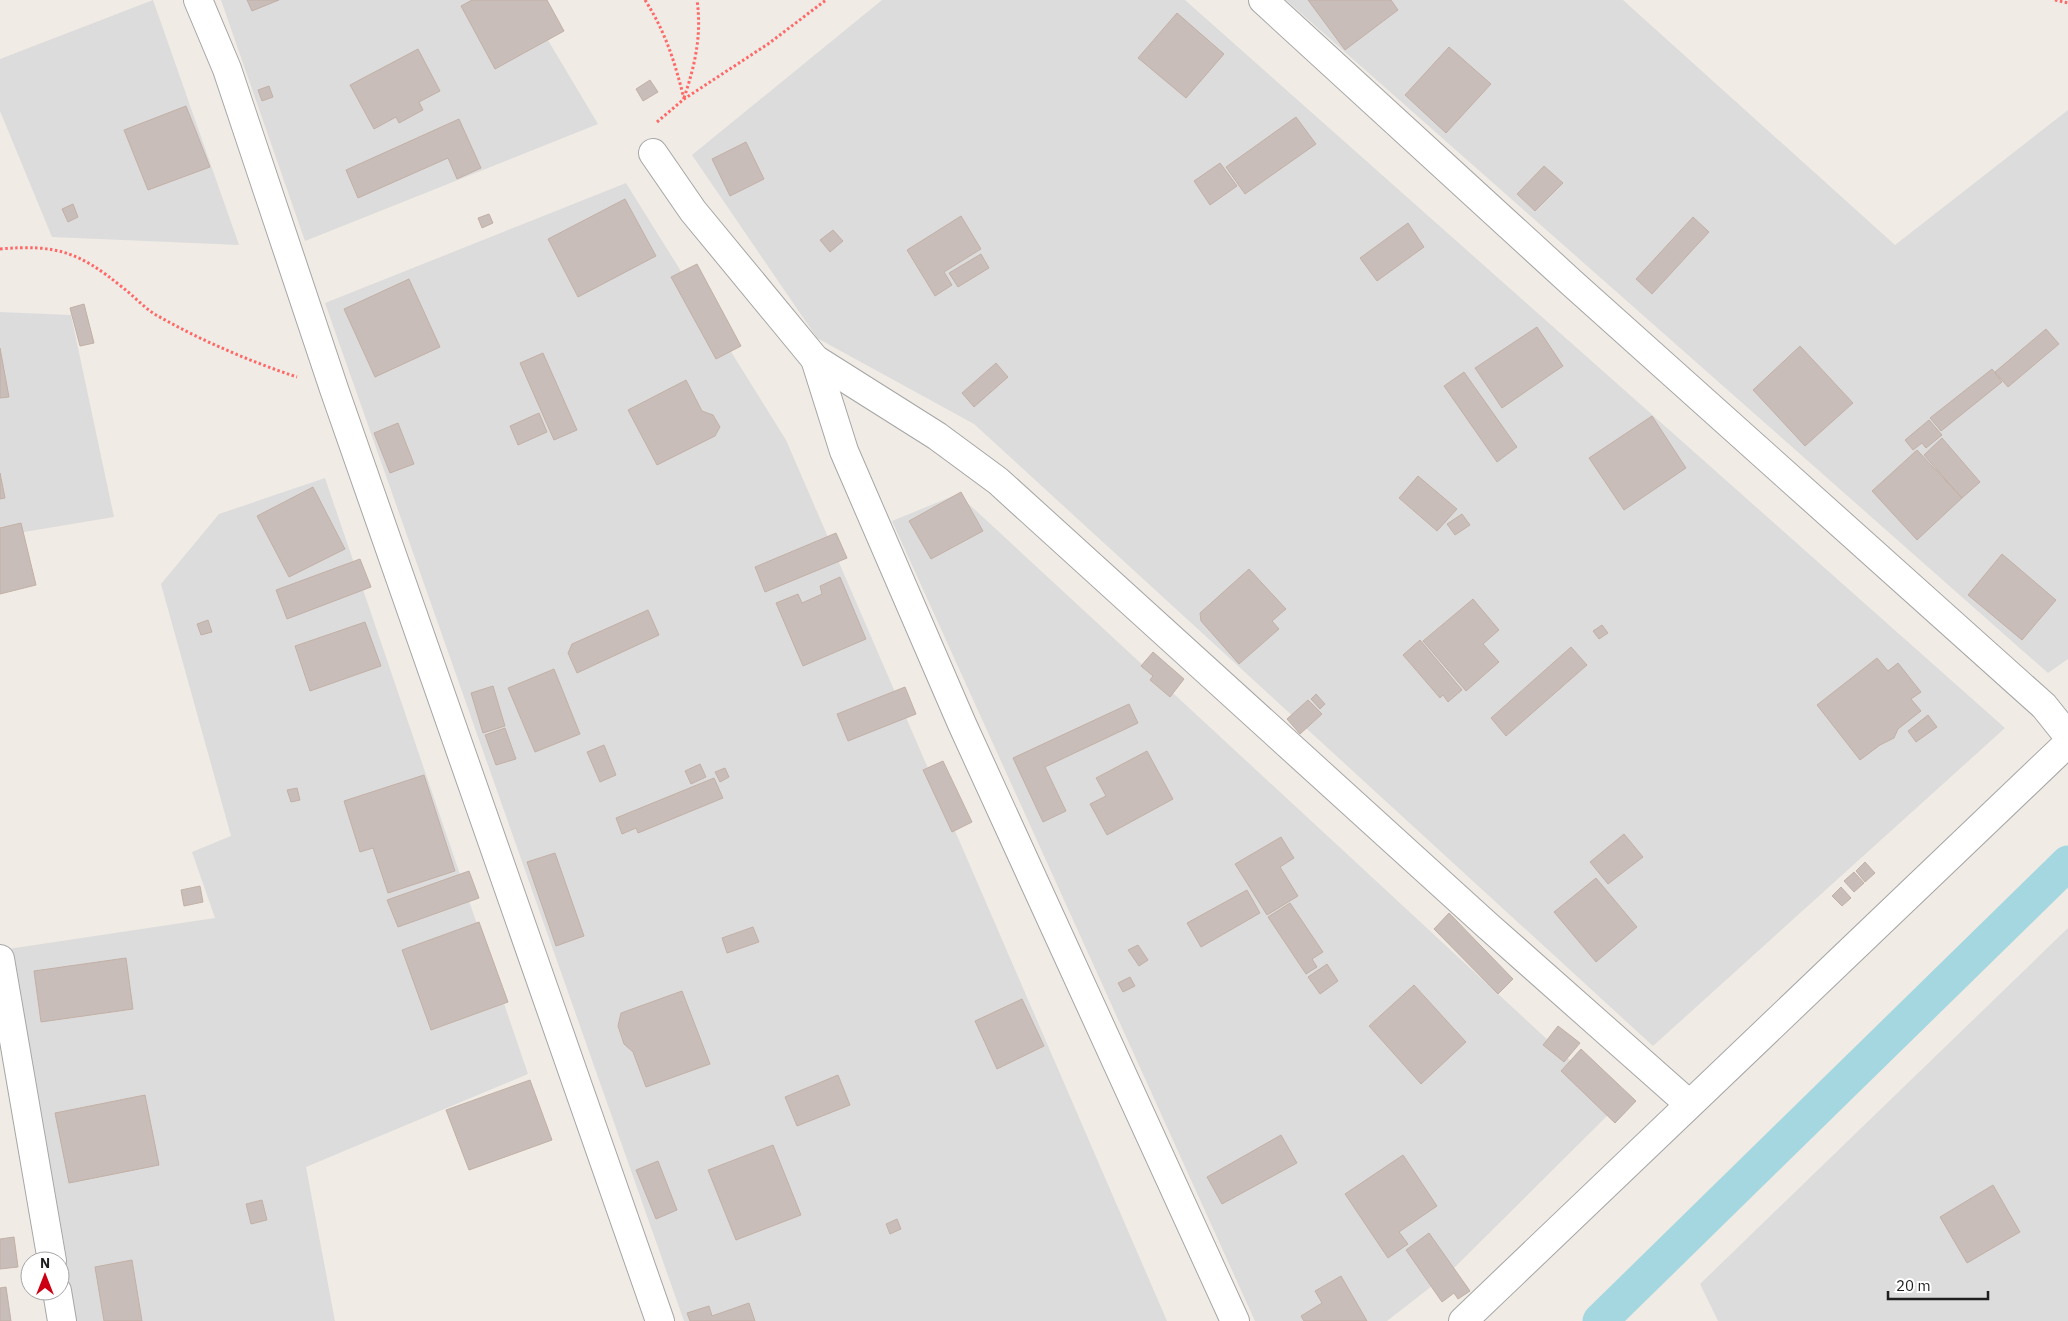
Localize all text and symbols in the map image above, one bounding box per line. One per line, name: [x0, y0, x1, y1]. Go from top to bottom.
north arrow: [20, 1251, 70, 1301]
text: N: [40, 1254, 50, 1272]
scale bar: [1888, 1268, 1988, 1300]
text: 20 m: [1896, 1276, 1931, 1295]

